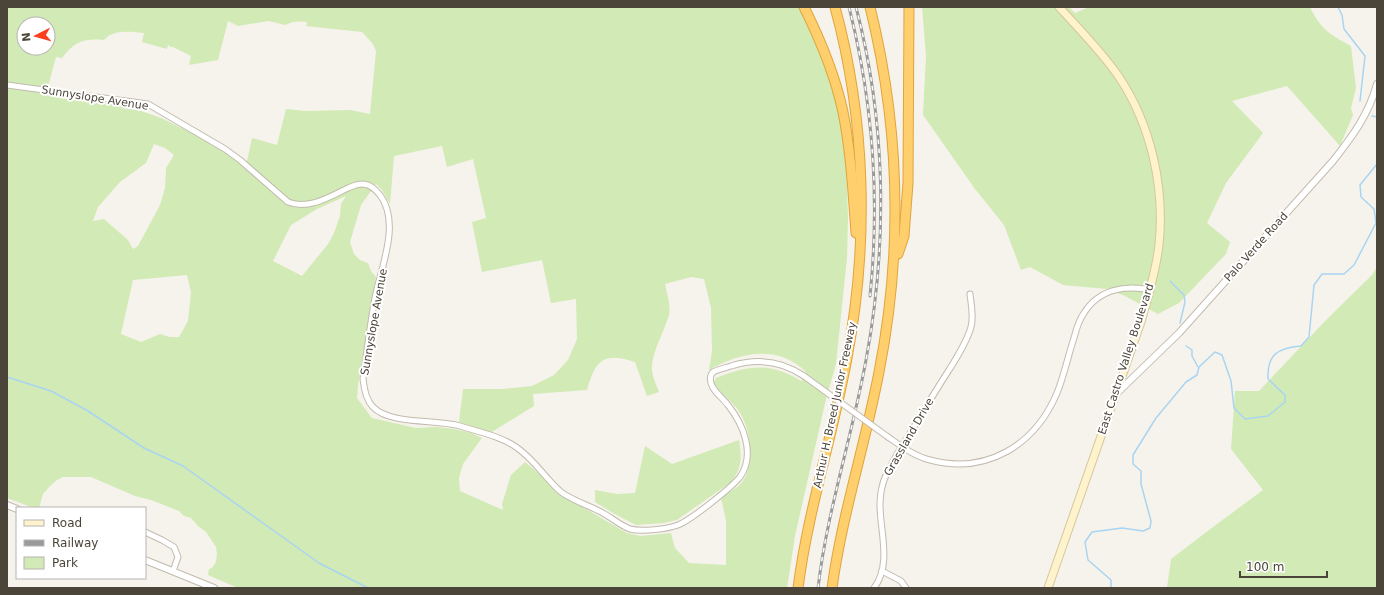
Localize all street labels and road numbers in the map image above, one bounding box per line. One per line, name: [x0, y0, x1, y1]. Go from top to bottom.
street label: Sunnyslope Avenue: [41, 83, 150, 113]
street label: Palo Verde Road: [1221, 210, 1291, 284]
street label: Sunnyslope Avenue: [358, 267, 390, 376]
street label: East Castro Valley Boulevard: [1095, 282, 1157, 436]
street label: Arthur H. Breed Junior Freeway: [811, 320, 859, 489]
street label: Grassland Drive: [881, 396, 937, 478]

